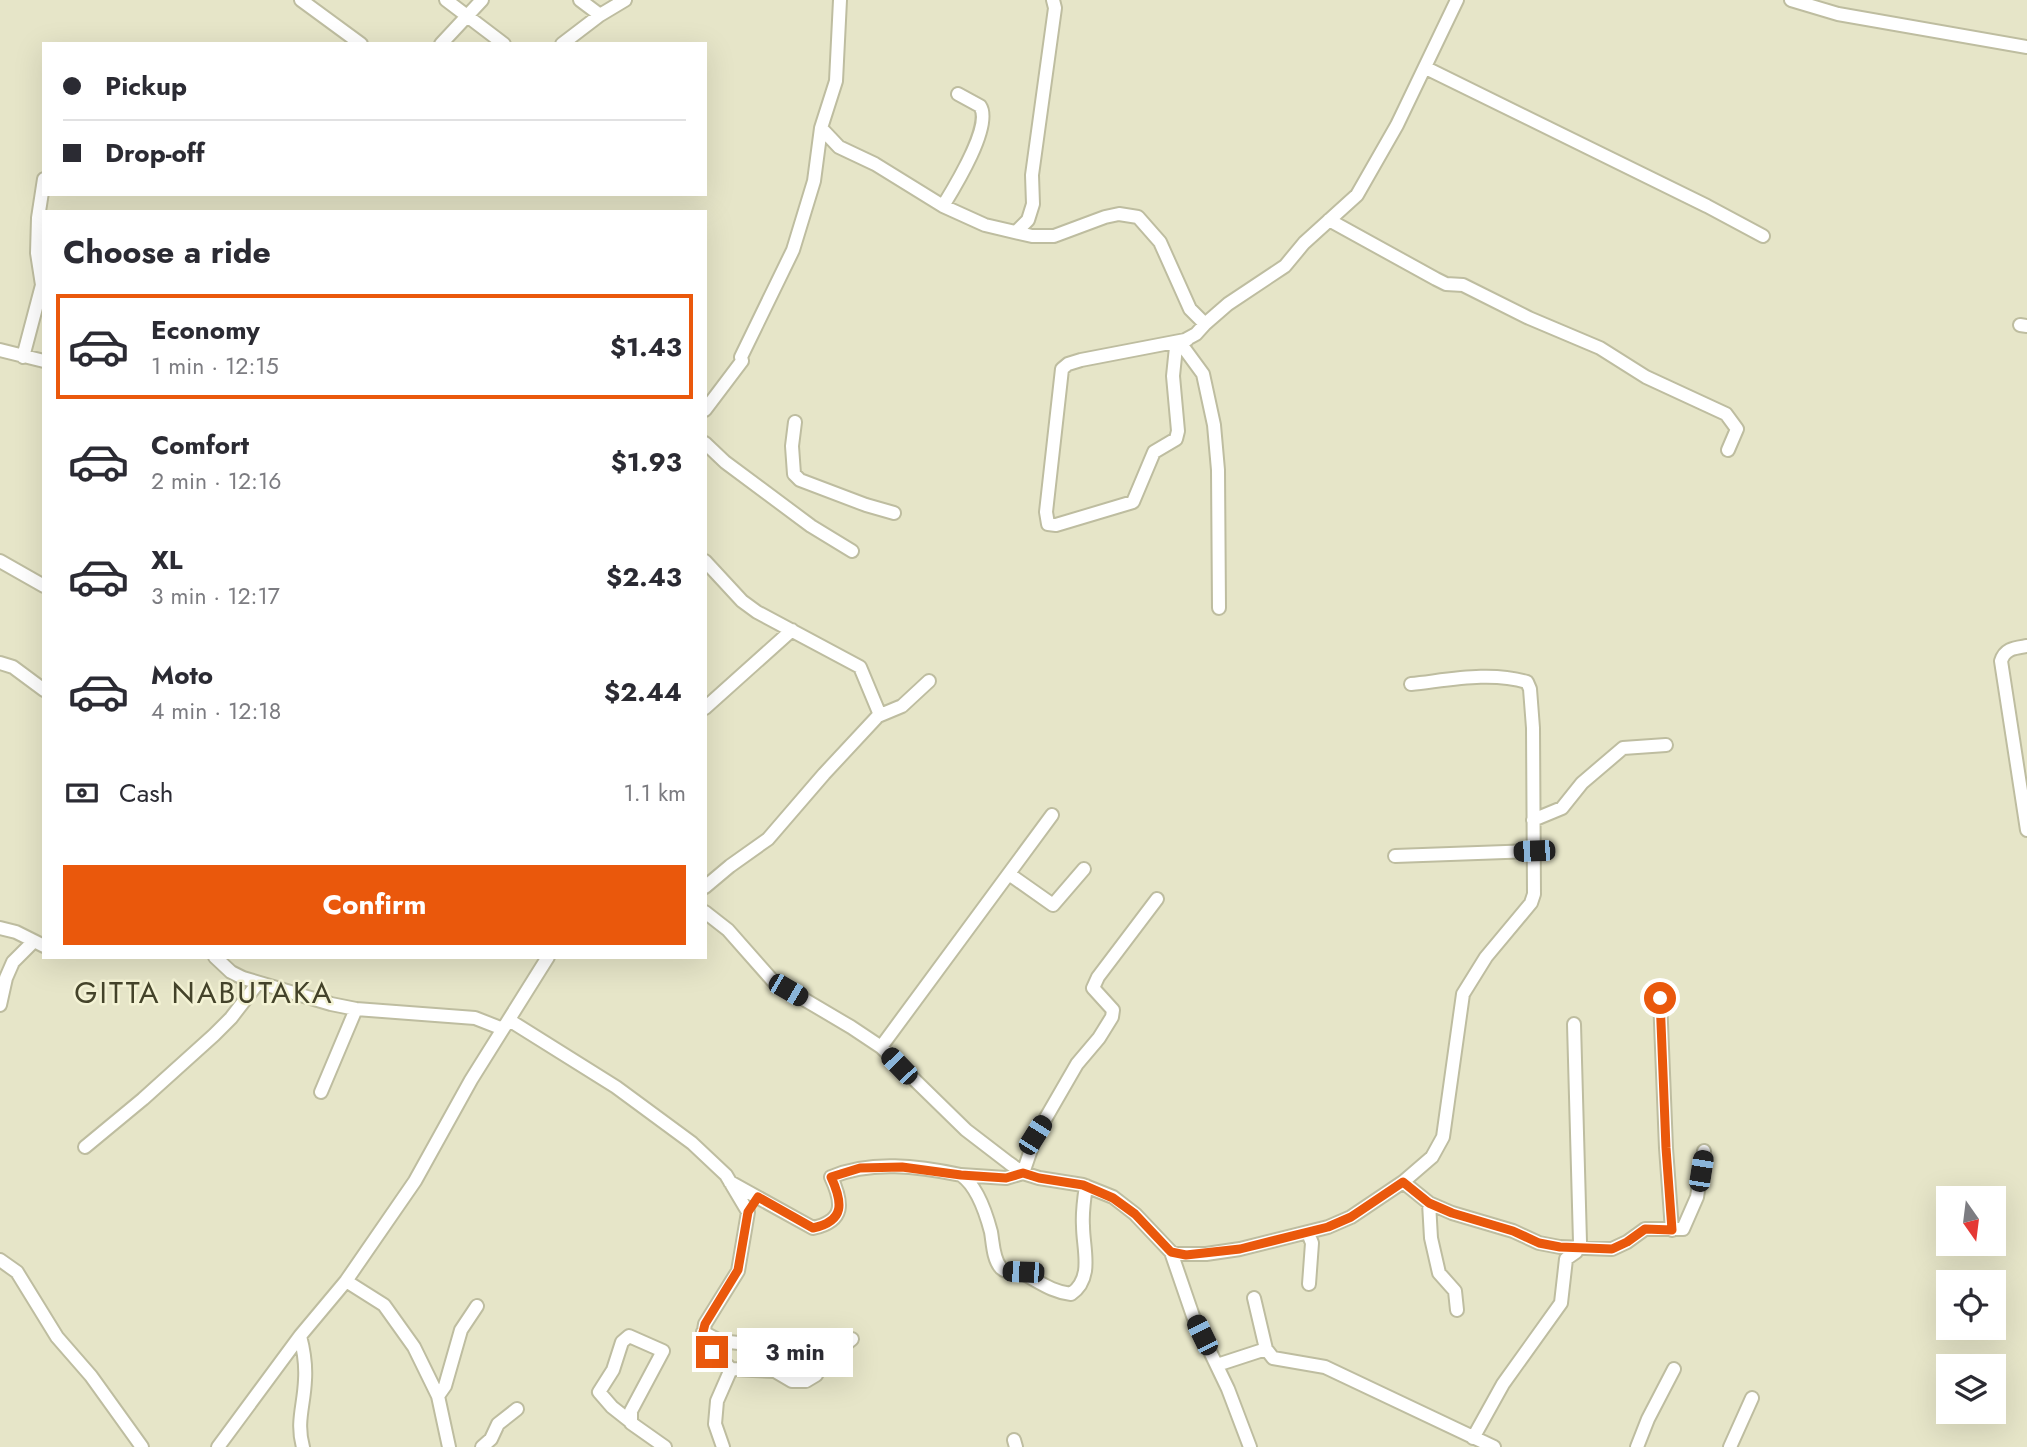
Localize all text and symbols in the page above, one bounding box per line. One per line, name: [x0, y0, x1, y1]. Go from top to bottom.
text: Pickup: [105, 67, 187, 105]
text: Drop-off: [105, 134, 205, 172]
text: Choose a ride: [63, 229, 271, 275]
text: Economy: [151, 311, 260, 349]
icon: car: [67, 315, 130, 378]
text: $1.43: [610, 328, 682, 366]
text: 1 min · 12:15: [151, 349, 279, 383]
text: Comfort: [151, 426, 249, 464]
icon: car: [67, 430, 130, 493]
text: $1.93: [611, 443, 682, 481]
text: 2 min · 12:16: [151, 464, 282, 498]
text: XL: [151, 541, 183, 579]
icon: car: [67, 545, 130, 608]
text: $2.43: [606, 558, 682, 596]
text: 3 min · 12:17: [151, 579, 280, 613]
text: Moto: [151, 656, 213, 694]
icon: car: [67, 660, 130, 723]
text: $2.44: [604, 673, 682, 711]
text: 4 min · 12:18: [151, 694, 281, 728]
icon: cash: [63, 774, 101, 812]
text: Cash: [119, 774, 173, 812]
text: 1.1 km: [623, 776, 686, 810]
car: [1513, 840, 1556, 862]
button: Confirm: [63, 865, 686, 945]
car: [765, 970, 812, 1010]
district label: GITTA NABUTAKA: [74, 971, 334, 1014]
route start: [1644, 982, 1676, 1014]
car: [877, 1044, 922, 1088]
car: [1015, 1112, 1056, 1158]
car: [1688, 1149, 1715, 1193]
north arrow: [1936, 1186, 2006, 1256]
map controls: [1936, 1186, 2006, 1424]
car: [1002, 1261, 1045, 1283]
button: locate: [1936, 1270, 2006, 1340]
car: [1184, 1312, 1221, 1358]
callout: 3 min: [736, 1328, 852, 1376]
text: 3 min: [765, 1335, 825, 1369]
route end: [696, 1336, 728, 1368]
button: layers: [1936, 1354, 2006, 1424]

